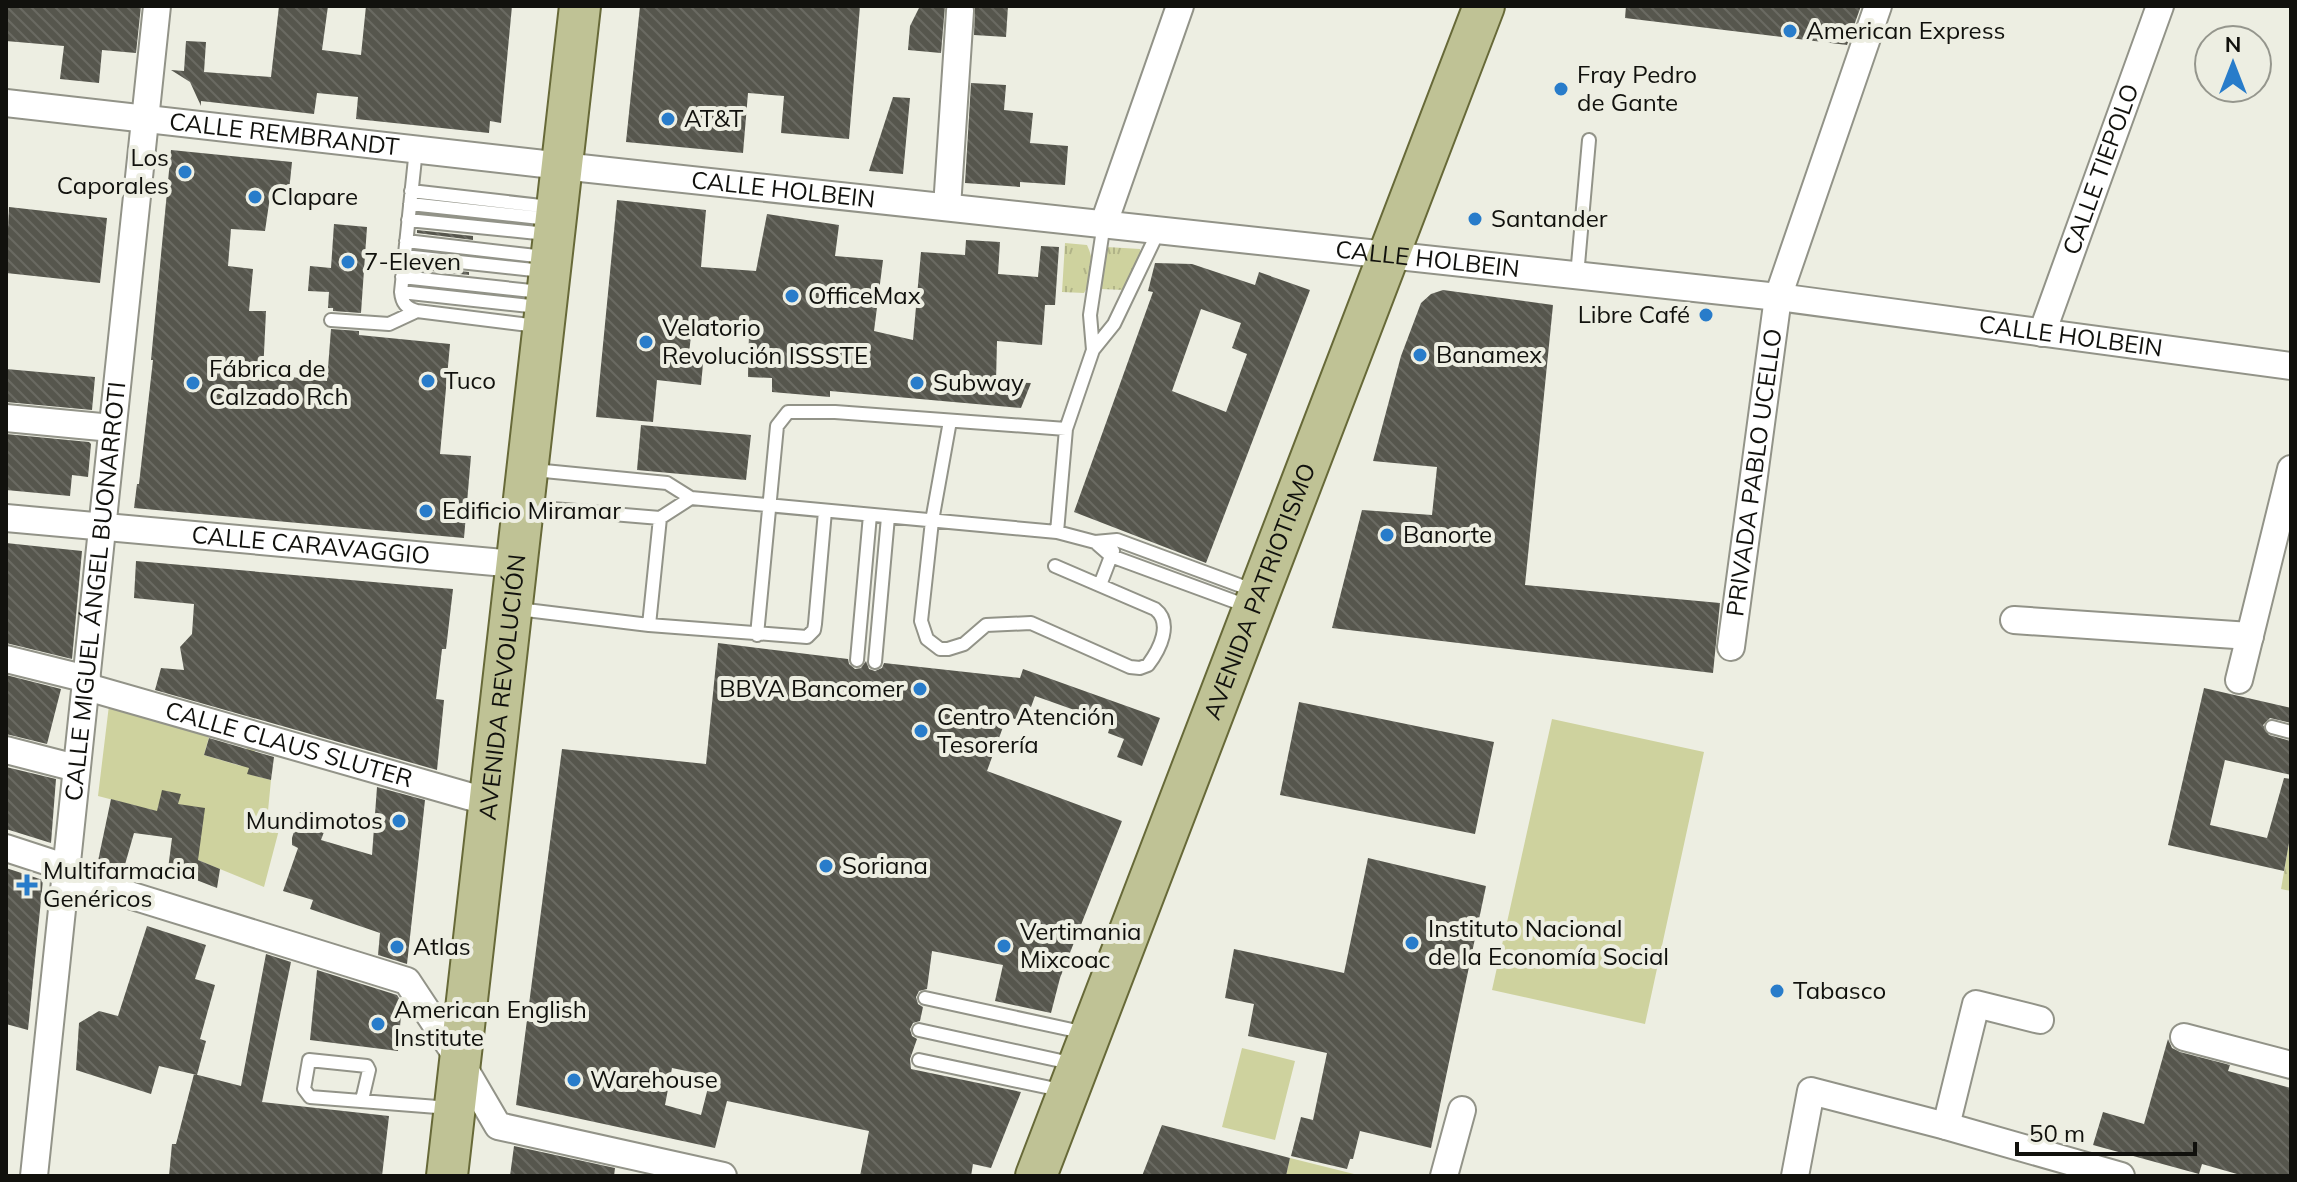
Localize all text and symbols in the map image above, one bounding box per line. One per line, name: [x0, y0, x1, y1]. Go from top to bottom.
place label: American Express: [1806, 15, 2005, 45]
marker: American Express: [1781, 22, 1799, 40]
north arrow: [2193, 24, 2273, 104]
text: N: [2225, 30, 2241, 58]
place label: Fray Pedro de Gante: [1577, 59, 1697, 117]
street label: CALLE TIEPOLO: [2055, 79, 2145, 259]
marker: Fray Pedro de Gante: [1552, 80, 1570, 98]
place label: AT&T: [684, 103, 744, 133]
street label: CALLE REMBRANDT: [168, 106, 401, 162]
marker: AT&T: [659, 110, 677, 128]
place label: Los Caporales: [57, 142, 169, 200]
marker: Los Caporales: [176, 163, 194, 181]
street label: CALLE HOLBEIN: [690, 164, 877, 214]
place label: Clapare: [271, 181, 358, 211]
marker: Clapare: [246, 188, 264, 206]
place label: Santander: [1491, 203, 1608, 233]
marker: Santander: [1466, 210, 1484, 228]
street label: CALLE HOLBEIN: [1334, 233, 1521, 283]
place label: 7-Eleven: [364, 246, 461, 276]
marker: 7-Eleven: [339, 253, 357, 271]
place label: OfficeMax: [808, 280, 921, 310]
marker: OfficeMax: [783, 287, 801, 305]
place label: Libre Café: [1578, 299, 1690, 329]
marker: Libre Café: [1697, 306, 1715, 324]
street label: CALLE HOLBEIN: [1977, 308, 2164, 363]
place label: Velatorio Revolución ISSSTE: [662, 312, 868, 370]
street label: PRIVADA PABLO UCELLO: [1719, 327, 1788, 618]
marker: Velatorio Revolución ISSSTE: [637, 333, 655, 351]
place label: Banamex: [1436, 339, 1542, 369]
marker: Banamex: [1411, 346, 1429, 364]
place label: Fábrica de Calzado Rch: [209, 353, 349, 411]
place label: Tuco: [444, 365, 496, 395]
place label: Subway: [933, 367, 1024, 397]
marker: Tuco: [419, 372, 437, 390]
marker: Fábrica de Calzado Rch: [184, 374, 202, 392]
marker: Subway: [908, 374, 926, 392]
street label: CALLE MIGUEL ÁNGEL BUONARROTI: [58, 380, 131, 802]
street label: AVENIDA PATRIOTISMO: [1196, 459, 1322, 724]
place label: Edificio Miramar: [442, 495, 621, 525]
marker: Edificio Miramar: [417, 502, 435, 520]
street label: CALLE CARAVAGGIO: [190, 519, 431, 570]
place label: Banorte: [1403, 519, 1492, 549]
marker: Banorte: [1378, 526, 1396, 544]
street label: AVENIDA REVOLUCIÓN: [472, 552, 532, 822]
place label: BBVA Bancomer: [719, 673, 904, 703]
marker: BBVA Bancomer: [911, 680, 929, 698]
street label: CALLE CLAUS SLUTER: [162, 694, 416, 793]
place label: Centro Atención Tesorería: [937, 701, 1115, 759]
marker: Centro Atención Tesorería: [912, 722, 930, 740]
place label: Mundimotos: [246, 805, 383, 835]
marker: Mundimotos: [390, 812, 408, 830]
place label: Soriana: [842, 850, 928, 880]
place label: Multifarmacia Genéricos: [43, 855, 196, 913]
marker: Soriana: [817, 857, 835, 875]
marker: Multifarmacia Genéricos: [18, 876, 36, 894]
place label: Instituto Nacional de la Economía Social: [1428, 913, 1669, 971]
place label: Vertimania Mixcoac: [1020, 916, 1142, 974]
place label: Atlas: [413, 931, 471, 961]
marker: Instituto Nacional de la Economía Social: [1403, 934, 1421, 952]
marker: Vertimania Mixcoac: [995, 937, 1013, 955]
marker: Atlas: [388, 938, 406, 956]
place label: Tabasco: [1793, 975, 1886, 1005]
marker: Tabasco: [1768, 982, 1786, 1000]
place label: American English Institute: [394, 994, 587, 1052]
marker: American English Institute: [369, 1015, 387, 1033]
place label: Warehouse: [590, 1064, 718, 1094]
marker: Warehouse: [565, 1071, 583, 1089]
scale bar: [2017, 1106, 2195, 1156]
text: 50 m: [2029, 1118, 2085, 1148]

